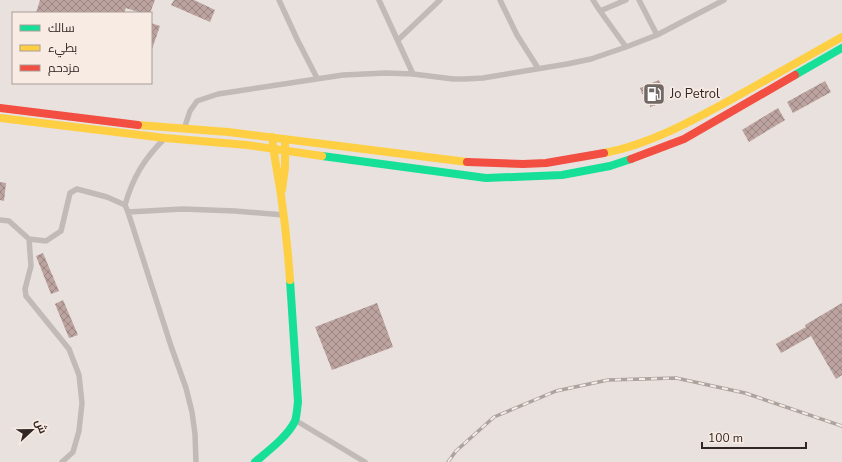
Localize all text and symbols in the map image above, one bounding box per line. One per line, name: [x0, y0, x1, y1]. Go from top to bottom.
legend: [12, 12, 152, 84]
text: سالك: [48, 20, 75, 36]
text: بطيء: [48, 40, 77, 58]
text: مزدحم: [48, 60, 80, 76]
fuel station icon: Jo Petrol: [641, 81, 667, 107]
place label: Jo Petrol: [669, 85, 720, 103]
north arrow: [12, 410, 52, 450]
text: ش: [31, 417, 50, 436]
scale bar: [702, 424, 806, 450]
text: 100 m: [708, 430, 743, 446]

